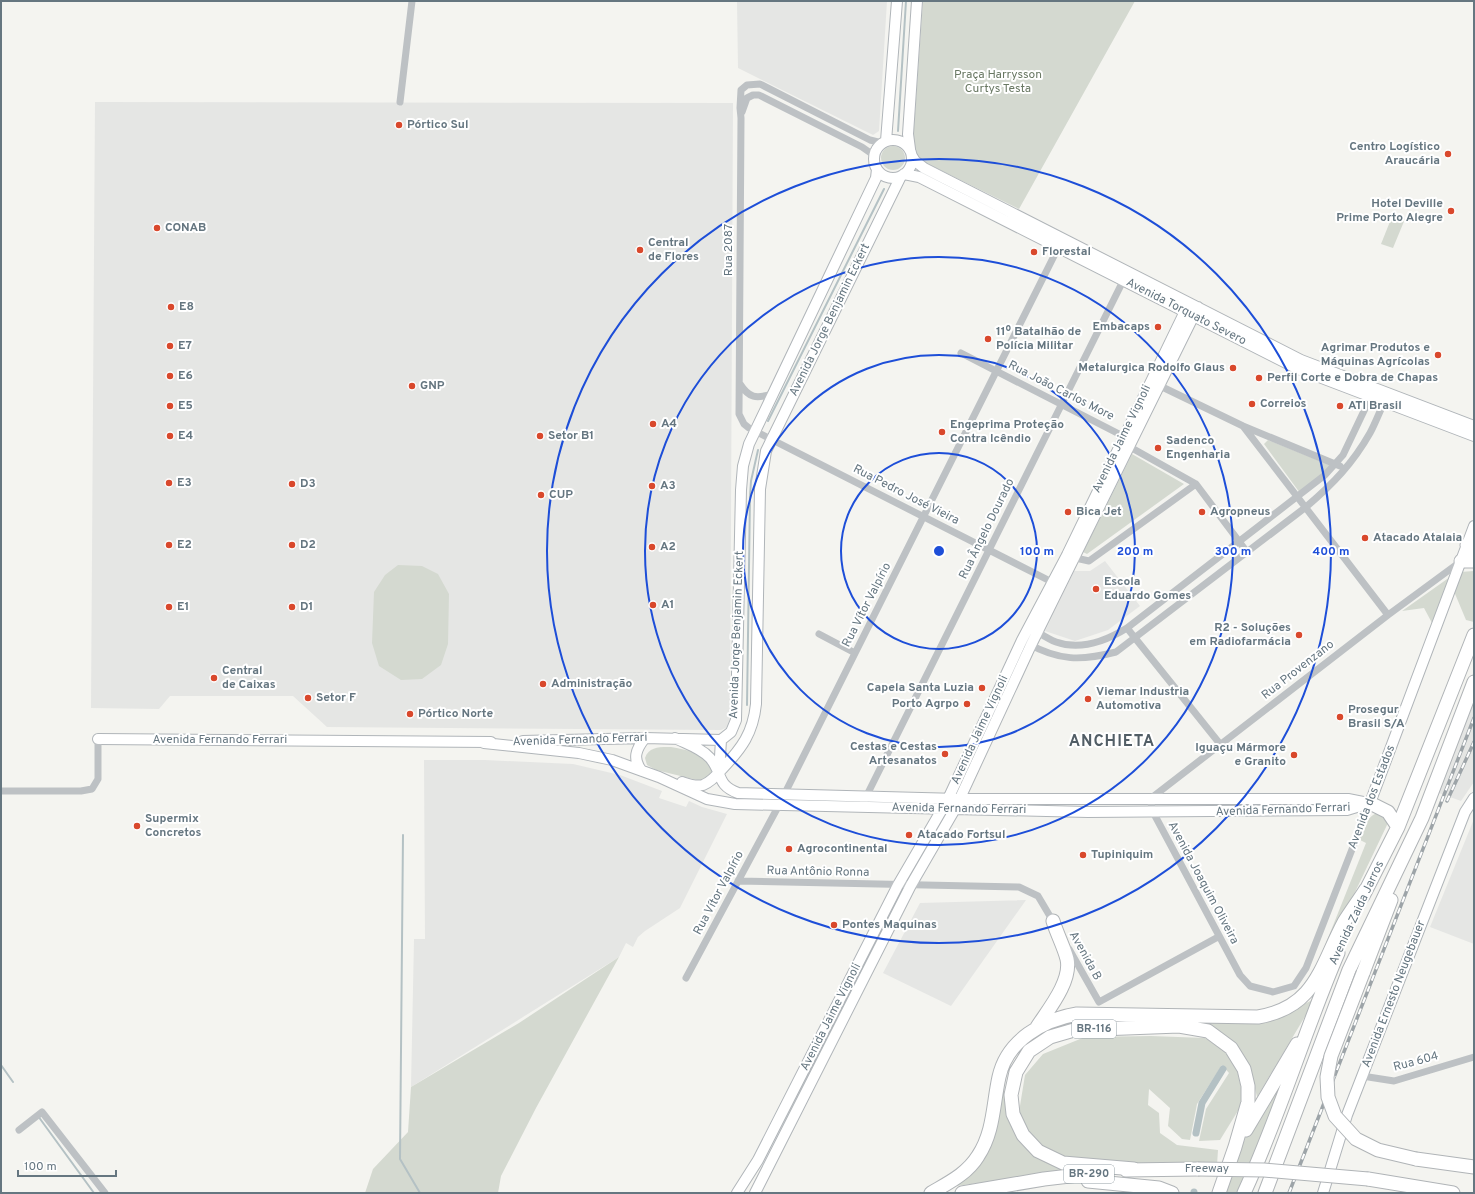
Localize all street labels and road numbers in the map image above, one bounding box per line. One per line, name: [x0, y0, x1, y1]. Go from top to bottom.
street label: Rua 2087: [721, 224, 737, 276]
street label: Avenida Jorge Benjamin Eckert: [786, 241, 874, 399]
street label: Avenida Torquato Severo: [1123, 275, 1249, 349]
street label: Rua João Carlos More: [1005, 357, 1117, 425]
street label: Avenida Jaime Vignoli: [1089, 382, 1155, 496]
street label: Rua Pedro José Vieira: [850, 461, 962, 529]
street label: Rua Ângelo Dourado: [956, 476, 1018, 582]
street label: Avenida Jorge Benjamin Eckert: [726, 551, 748, 719]
street label: Rua Vítor Valpírio: [839, 560, 895, 650]
street label: Rua Provenzano: [1258, 636, 1338, 703]
street label: Avenida Jaime Vignoli: [948, 673, 1012, 787]
street label: Avenida Fernando Ferrari: [512, 730, 648, 750]
street label: Avenida Fernando Ferrari: [153, 732, 287, 748]
street label: Avenida dos Estados: [1345, 743, 1399, 851]
street label: Avenida Fernando Ferrari: [891, 800, 1027, 818]
street label: Avenida Fernando Ferrari: [1215, 800, 1351, 820]
street label: Avenida Joaquim Oliveira: [1164, 819, 1242, 947]
street label: Rua Vítor Valpírio: [690, 848, 748, 938]
street label: Avenida Zaida Jarros: [1326, 858, 1388, 968]
street label: Rua Antônio Ronna: [766, 863, 870, 881]
street label: Avenida Ernesto Neugebauer: [1359, 918, 1430, 1070]
street label: Avenida B: [1065, 929, 1105, 983]
street label: Avenida Jaime Vignoli: [797, 961, 865, 1073]
road number: BR-116: [1072, 1020, 1116, 1038]
street label: Rua 604: [1392, 1048, 1440, 1076]
street label: Freeway: [1185, 1161, 1229, 1177]
road number: BR-290: [1064, 1165, 1114, 1183]

